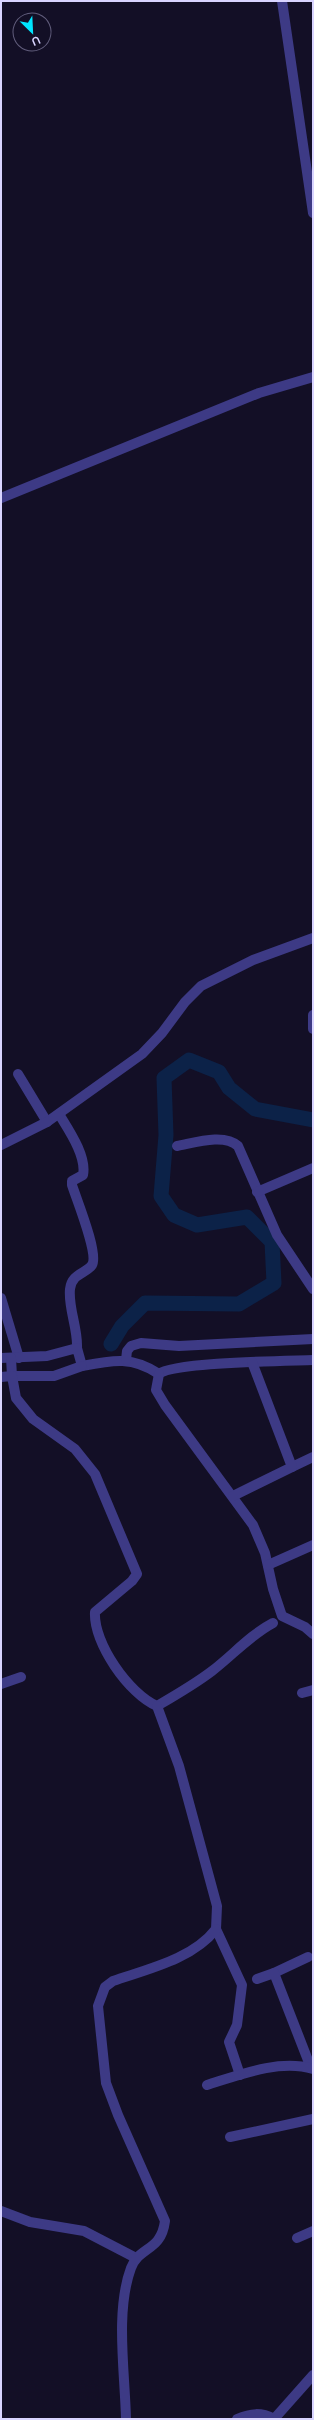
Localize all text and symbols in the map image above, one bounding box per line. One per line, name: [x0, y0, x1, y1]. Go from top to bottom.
north arrow: [12, 12, 52, 52]
text: U: [29, 33, 42, 48]

